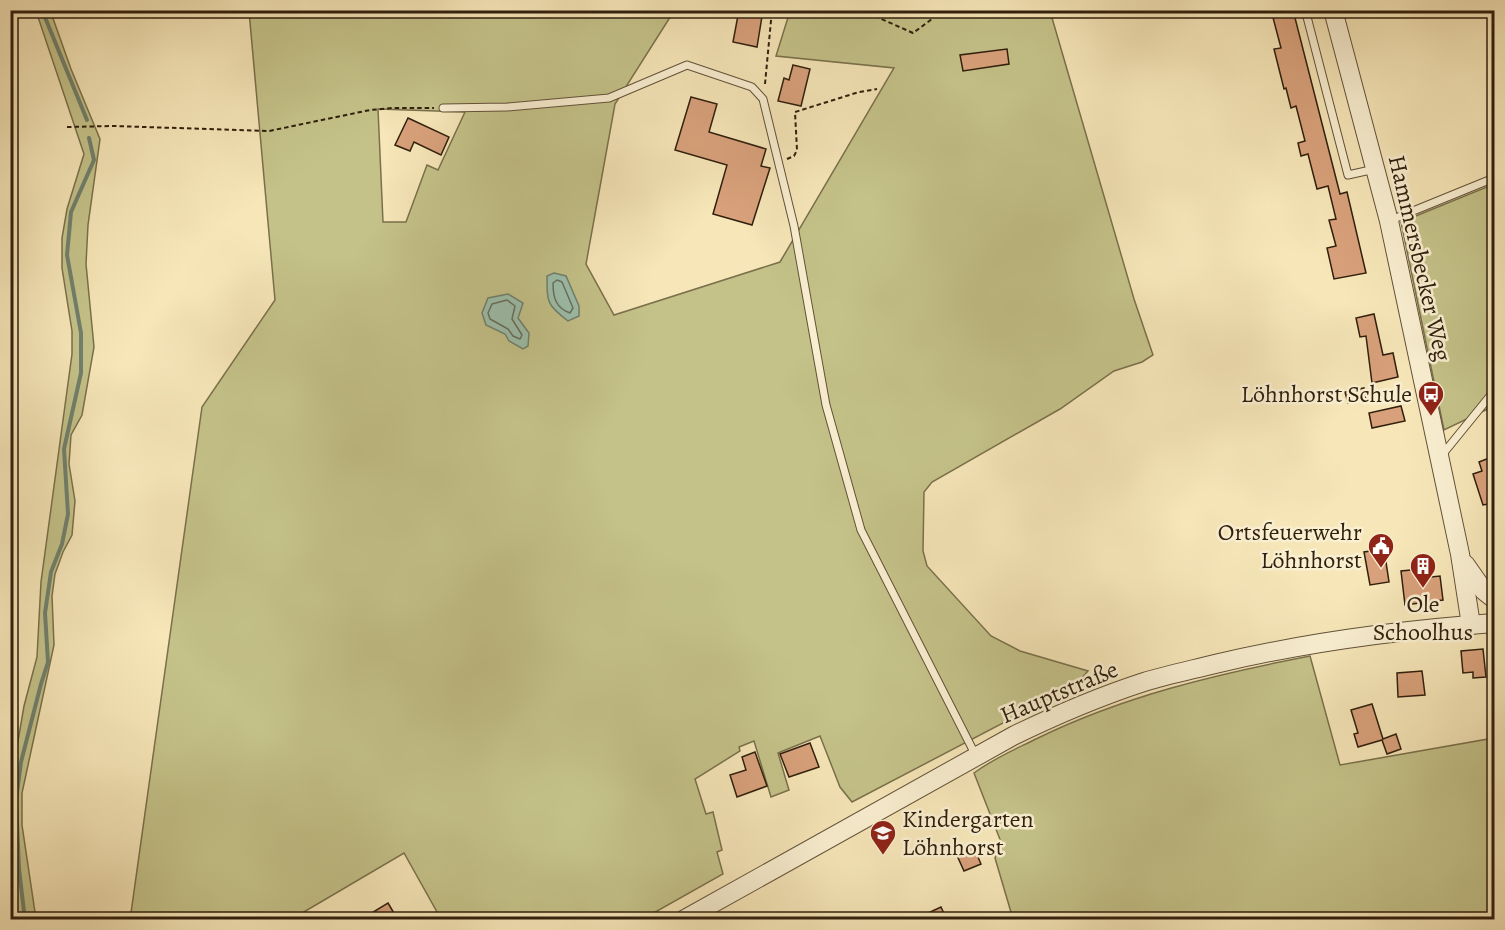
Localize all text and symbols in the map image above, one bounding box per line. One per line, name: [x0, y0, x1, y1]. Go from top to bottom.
street label: Hammersbecker Weg: [1381, 152, 1459, 364]
place label: Löhnhorst Schule: [1241, 378, 1412, 410]
bus stop icon: Löhnhorst Schule: [1416, 379, 1446, 417]
place label: Ortsfeuerwehr Löhnhorst: [1218, 516, 1362, 576]
public building icon: Ortsfeuerwehr Löhnhorst: [1366, 531, 1396, 569]
building icon: Ole Schoolhus: [1408, 551, 1438, 589]
place label: Ole Schoolhus: [1373, 588, 1473, 648]
street label: Hauptstraße: [995, 653, 1123, 731]
place label: Kindergarten Löhnhorst: [902, 803, 1034, 863]
school or university icon: Kindergarten Löhnhorst: [868, 818, 898, 856]

